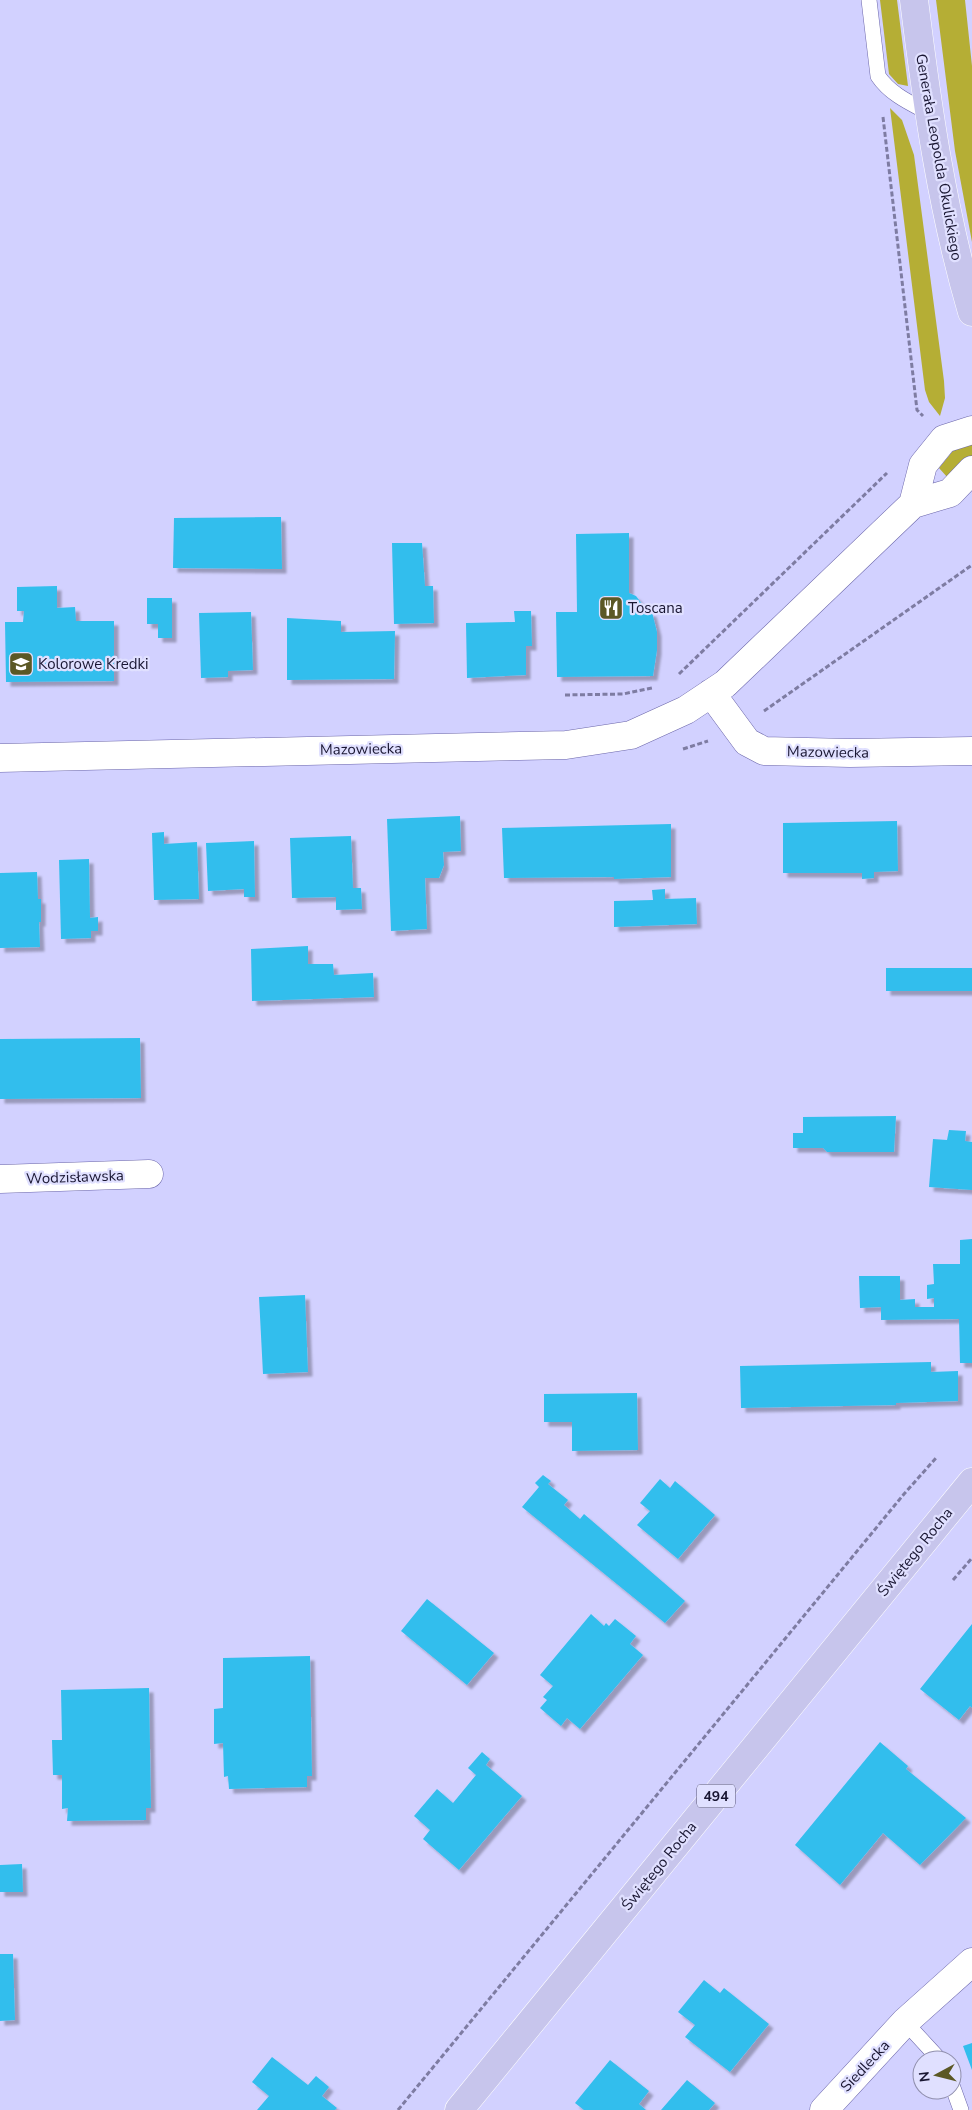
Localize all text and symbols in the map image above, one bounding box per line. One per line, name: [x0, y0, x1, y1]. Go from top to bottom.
street label: Generała Leopolda Okulickiego: [911, 52, 967, 262]
restaurant icon: Toscana: [598, 595, 624, 621]
place label: Toscana: [628, 598, 683, 618]
school or university icon: Kolorowe Kredki: [8, 651, 34, 677]
place label: Kolorowe Kredki: [38, 654, 148, 674]
street label: Mazowiecka: [320, 738, 402, 760]
street label: Mazowiecka: [787, 741, 869, 763]
street label: Wodzisławska: [26, 1165, 124, 1189]
street label: Świętego Rocha: [872, 1503, 957, 1601]
road number: 494: [697, 1784, 735, 1808]
street label: Świętego Rocha: [616, 1817, 701, 1915]
street label: Siedlecka: [836, 2036, 894, 2096]
north arrow: [912, 2050, 962, 2100]
text: N: [915, 2070, 935, 2083]

